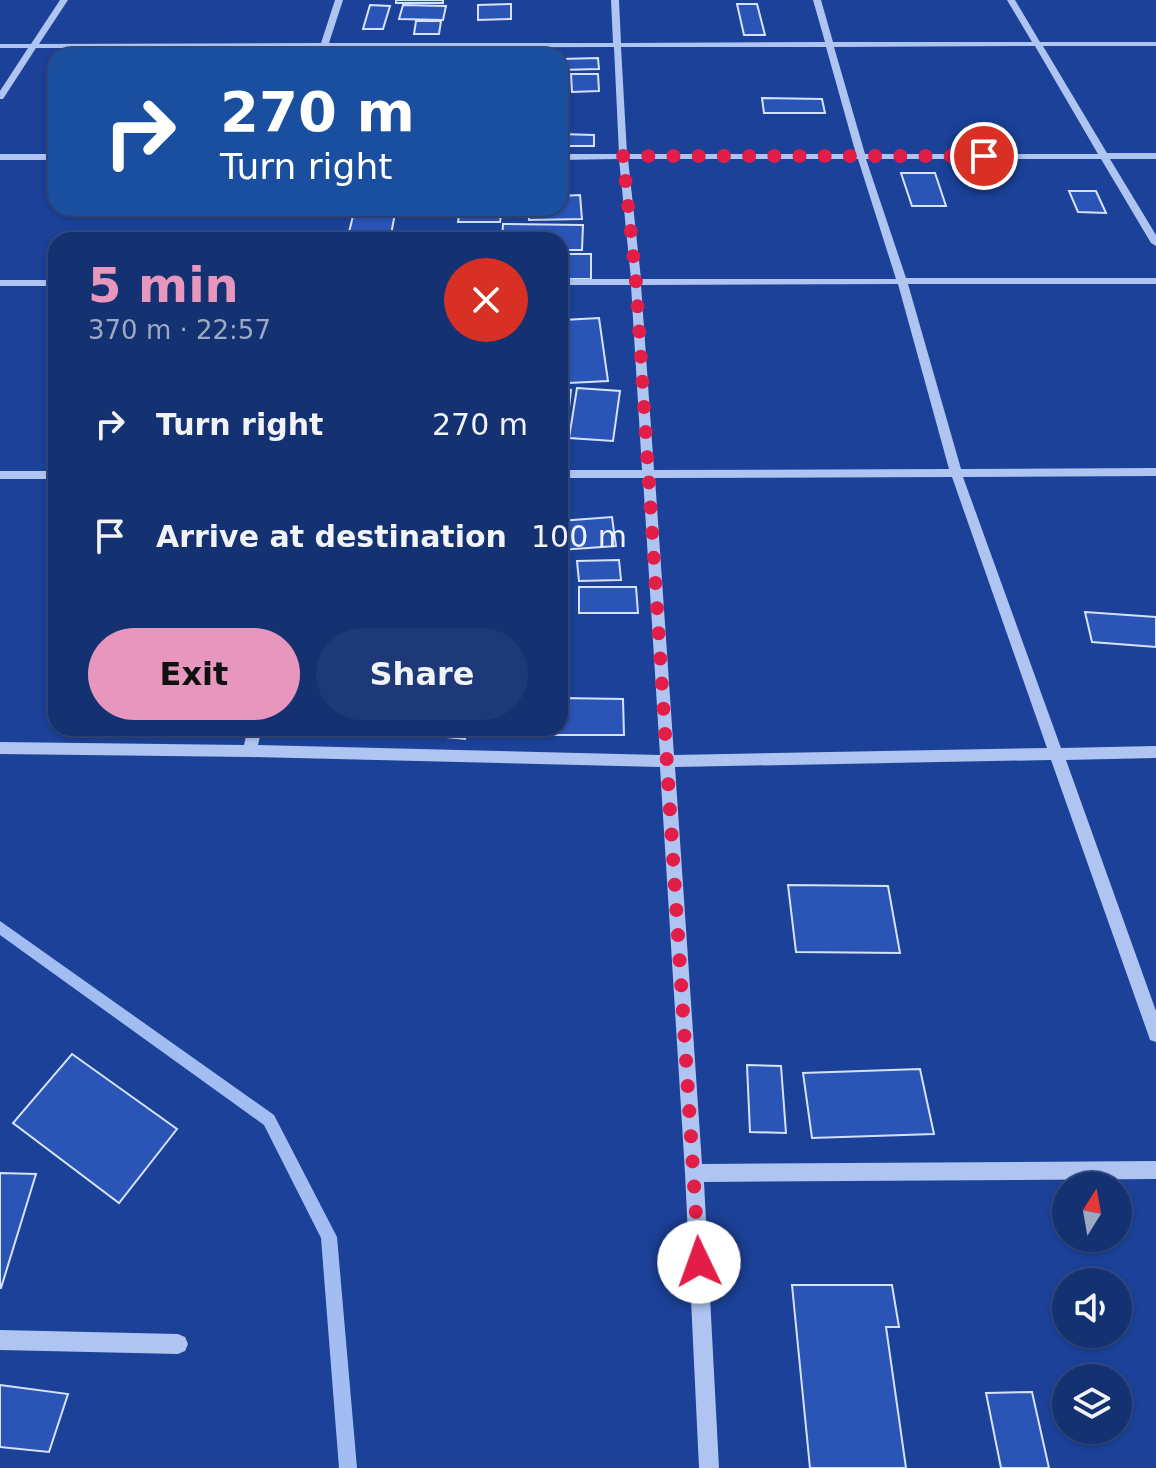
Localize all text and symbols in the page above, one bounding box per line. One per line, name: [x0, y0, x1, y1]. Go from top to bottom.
text: 270 m: [220, 79, 415, 144]
icon: right: [88, 80, 192, 184]
pin: [950, 122, 1018, 190]
icon: arrive: [962, 134, 1006, 178]
text: Turn right: [220, 146, 392, 187]
text: 5 min: [88, 257, 239, 313]
button: close: [444, 258, 528, 342]
text: 370 m · 22:57: [88, 315, 271, 345]
icon: right: [88, 402, 132, 446]
text: Turn right: [156, 407, 323, 442]
text: 270 m: [432, 407, 528, 442]
icon: arrive: [88, 514, 132, 558]
text: Arrive at destination: [156, 519, 507, 554]
text: 100 m: [531, 519, 627, 554]
button: Exit: [88, 628, 300, 720]
button: Share: [316, 628, 528, 720]
north arrow: [1052, 1172, 1132, 1252]
map controls: [1052, 1172, 1132, 1444]
position arrow: [657, 1220, 741, 1304]
button: sound: [1052, 1268, 1132, 1348]
button: layers: [1052, 1364, 1132, 1444]

